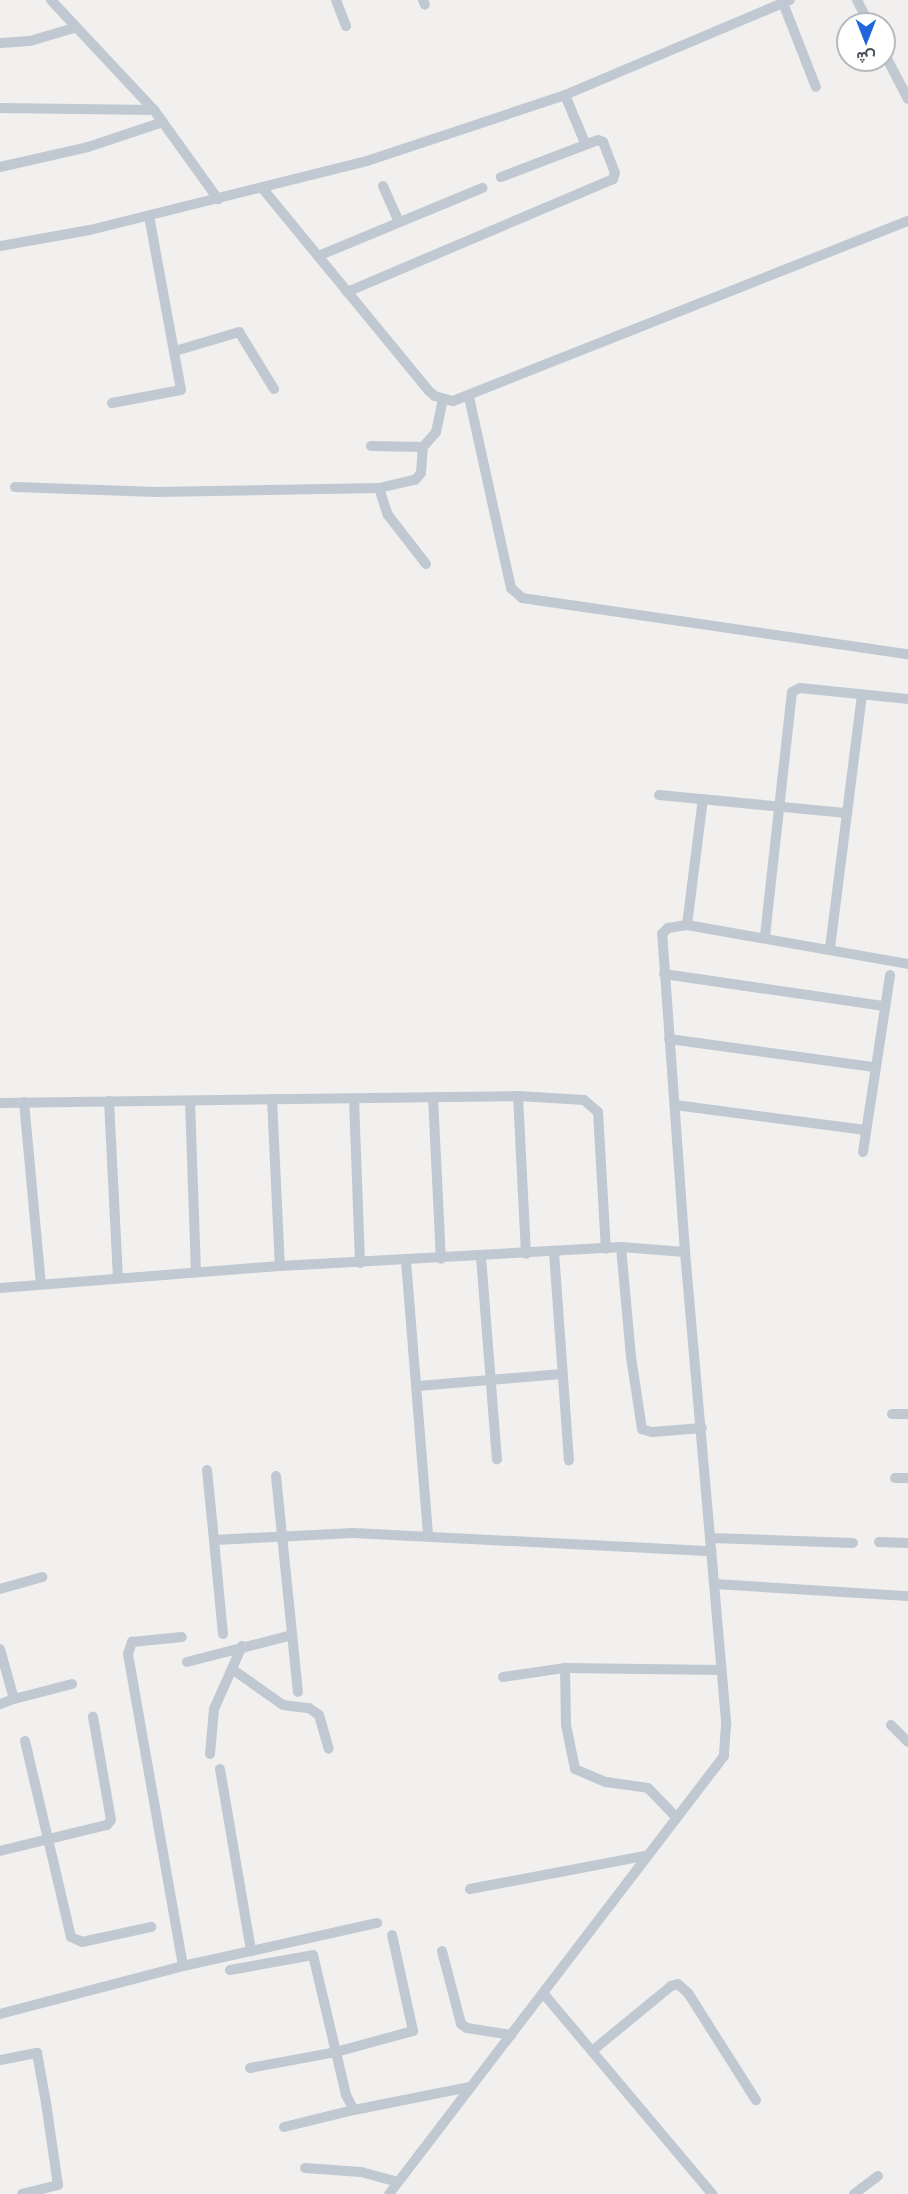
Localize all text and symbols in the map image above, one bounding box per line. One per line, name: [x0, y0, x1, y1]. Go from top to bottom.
north arrow: [836, 12, 896, 72]
text: ش: [856, 47, 876, 69]

